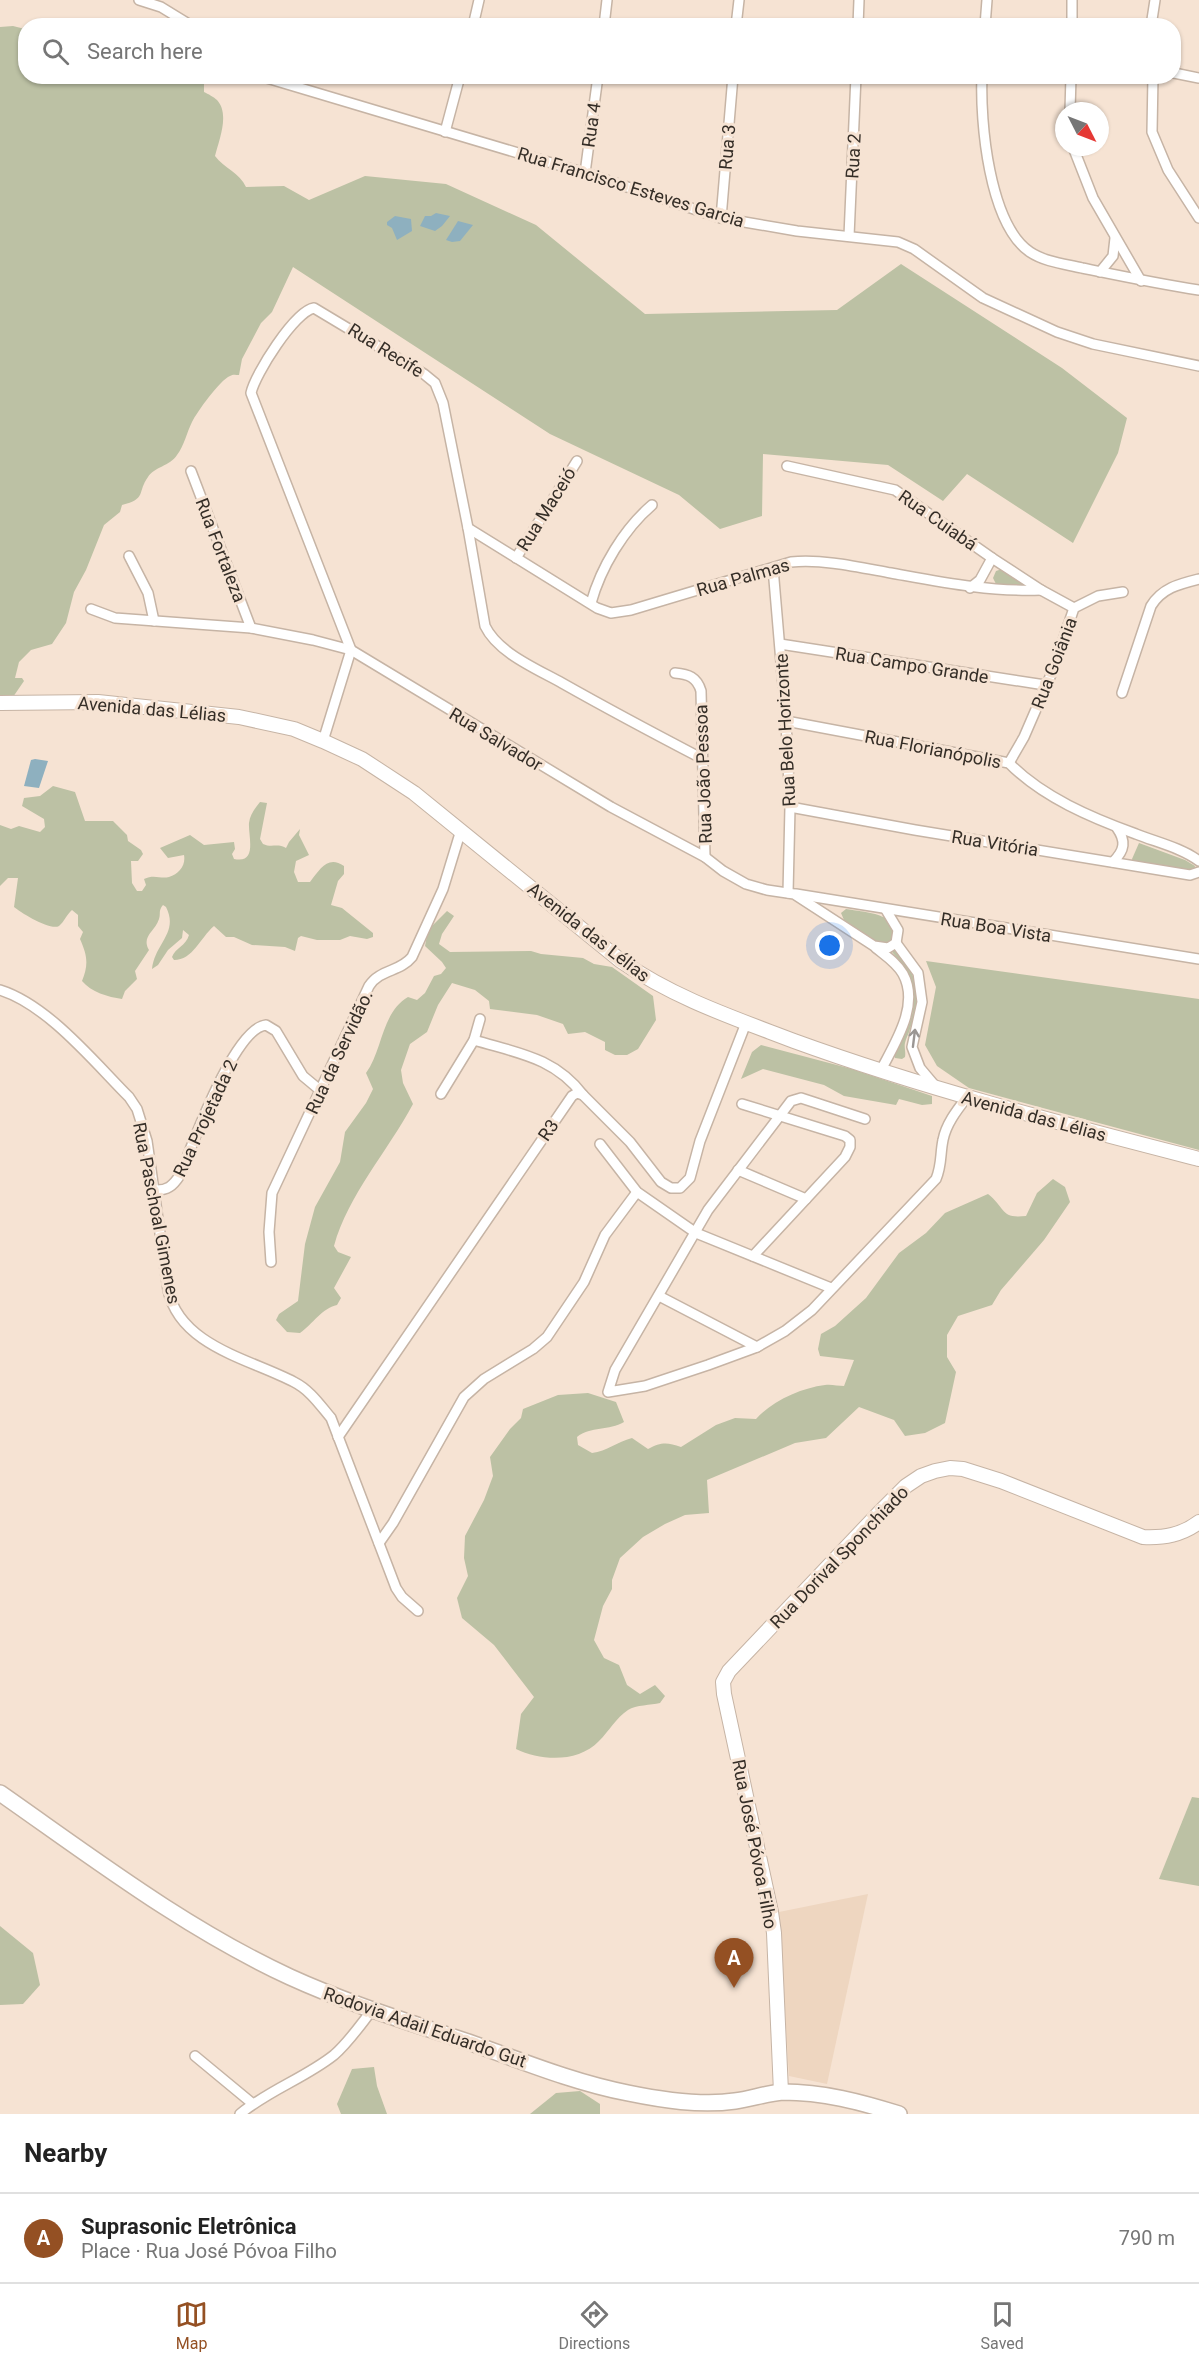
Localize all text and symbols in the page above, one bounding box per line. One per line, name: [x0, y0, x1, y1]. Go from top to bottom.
search box: [18, 18, 1181, 84]
icon: search: [39, 35, 72, 68]
text: Search here: [87, 39, 203, 64]
street label: Rua 4: [577, 101, 605, 149]
north arrow: [1055, 102, 1109, 156]
street label: Rua 3: [715, 123, 739, 171]
street label: Rua 2: [841, 133, 865, 179]
street label: Rua Francisco Esteves Garcia: [515, 142, 747, 232]
street label: Rua Recife: [344, 318, 428, 382]
street label: Rua Maceió: [512, 463, 580, 555]
street label: Rua Cuiabá: [895, 485, 981, 555]
street label: Rua Fortaleza: [191, 495, 251, 605]
street label: Rua Palmas: [694, 554, 792, 600]
street label: Rua Goiânia: [1027, 614, 1081, 712]
street label: Rua Campo Grande: [834, 643, 990, 687]
street label: Rua Belo Horizonte: [771, 653, 799, 807]
street label: Avenida das Lélias: [77, 692, 227, 726]
street label: Rua Salvador: [446, 703, 546, 775]
street label: Rua João Pessoa: [690, 704, 716, 844]
street label: Rua Florianópolis: [863, 725, 1003, 773]
street label: Rua Vitória: [950, 826, 1040, 860]
street label: Avenida das Lélias: [524, 878, 654, 986]
street label: Rua Boa Vista: [939, 908, 1053, 946]
your location: [815, 931, 844, 960]
street label: Rua da Servidão.: [301, 987, 377, 1117]
one-way arrow: [909, 1029, 920, 1049]
street label: Rua Projetada 2: [169, 1056, 241, 1180]
street label: Avenida das Lélias: [959, 1087, 1109, 1145]
street label: R3: [533, 1115, 563, 1145]
street label: Rua Paschoal Gimenes: [129, 1120, 185, 1306]
street label: Rua Dorival Sponchiado: [765, 1481, 913, 1633]
street label: Rua José Póvoa Filho: [728, 1758, 782, 1930]
pin: A: [714, 1938, 754, 1988]
street label: Rodovia Adail Eduardo Gut: [321, 1982, 529, 2072]
text: Nearby: [24, 2138, 107, 2168]
text: Suprasonic Eletrônica: [81, 2214, 297, 2239]
text: A: [37, 2226, 50, 2250]
text: 790 m: [1119, 2226, 1175, 2250]
text: Place · Rua José Póvoa Filho: [81, 2239, 337, 2263]
tab: Map: [175, 2298, 208, 2353]
tab: Directions: [558, 2298, 630, 2353]
tab: Saved: [981, 2298, 1024, 2353]

